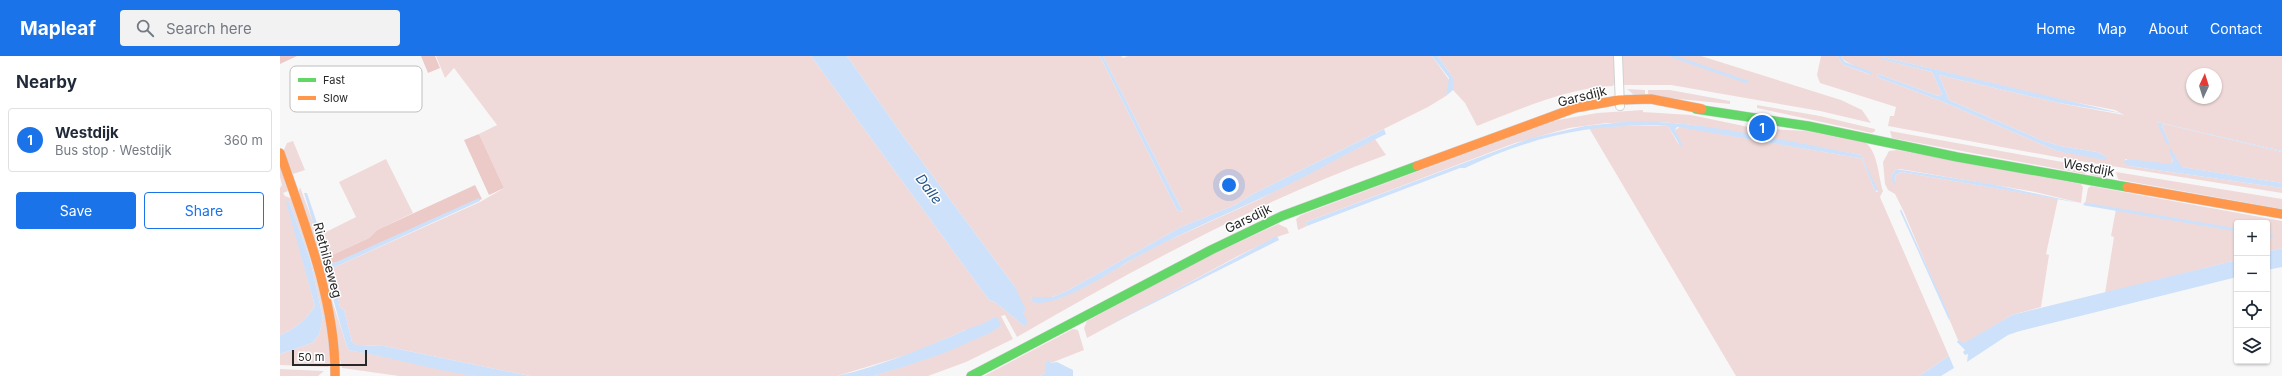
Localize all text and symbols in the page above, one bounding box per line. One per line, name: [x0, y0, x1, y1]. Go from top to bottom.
search box: [120, 10, 400, 46]
text: Mapleaf: [20, 17, 96, 40]
icon: search: [134, 17, 156, 39]
text: Search here: [166, 19, 252, 38]
text: Home: [2036, 20, 2075, 37]
text: Map: [2097, 20, 2127, 37]
text: About: [2149, 20, 2188, 37]
text: Contact: [2210, 20, 2262, 37]
legend: [290, 66, 422, 112]
north arrow: [2186, 68, 2222, 104]
text: Nearby: [16, 72, 77, 92]
text: Fast: [323, 73, 345, 87]
street label: Garsdijk: [1556, 82, 1608, 110]
text: Slow: [323, 91, 348, 105]
pin: 1: [1749, 113, 1775, 143]
text: Westdijk: [55, 123, 119, 142]
text: 1: [27, 132, 33, 148]
text: 360 m: [224, 132, 263, 148]
text: Bus stop · Westdijk: [55, 142, 172, 158]
street label: Westdijk: [2062, 155, 2116, 179]
water label: Dalle: [913, 170, 946, 207]
your location: [1219, 175, 1239, 195]
button: Save: [16, 192, 136, 229]
button: Share: [144, 192, 264, 229]
street label: Garsdijk: [1222, 200, 1274, 236]
street label: Riethilseweg: [310, 220, 346, 300]
map controls: [2234, 220, 2270, 364]
button: +: [2234, 220, 2270, 256]
button: −: [2234, 256, 2270, 292]
button: locate: [2234, 292, 2270, 328]
button: layers: [2234, 328, 2270, 364]
scale bar: [292, 348, 367, 367]
text: 50 m: [298, 350, 324, 364]

